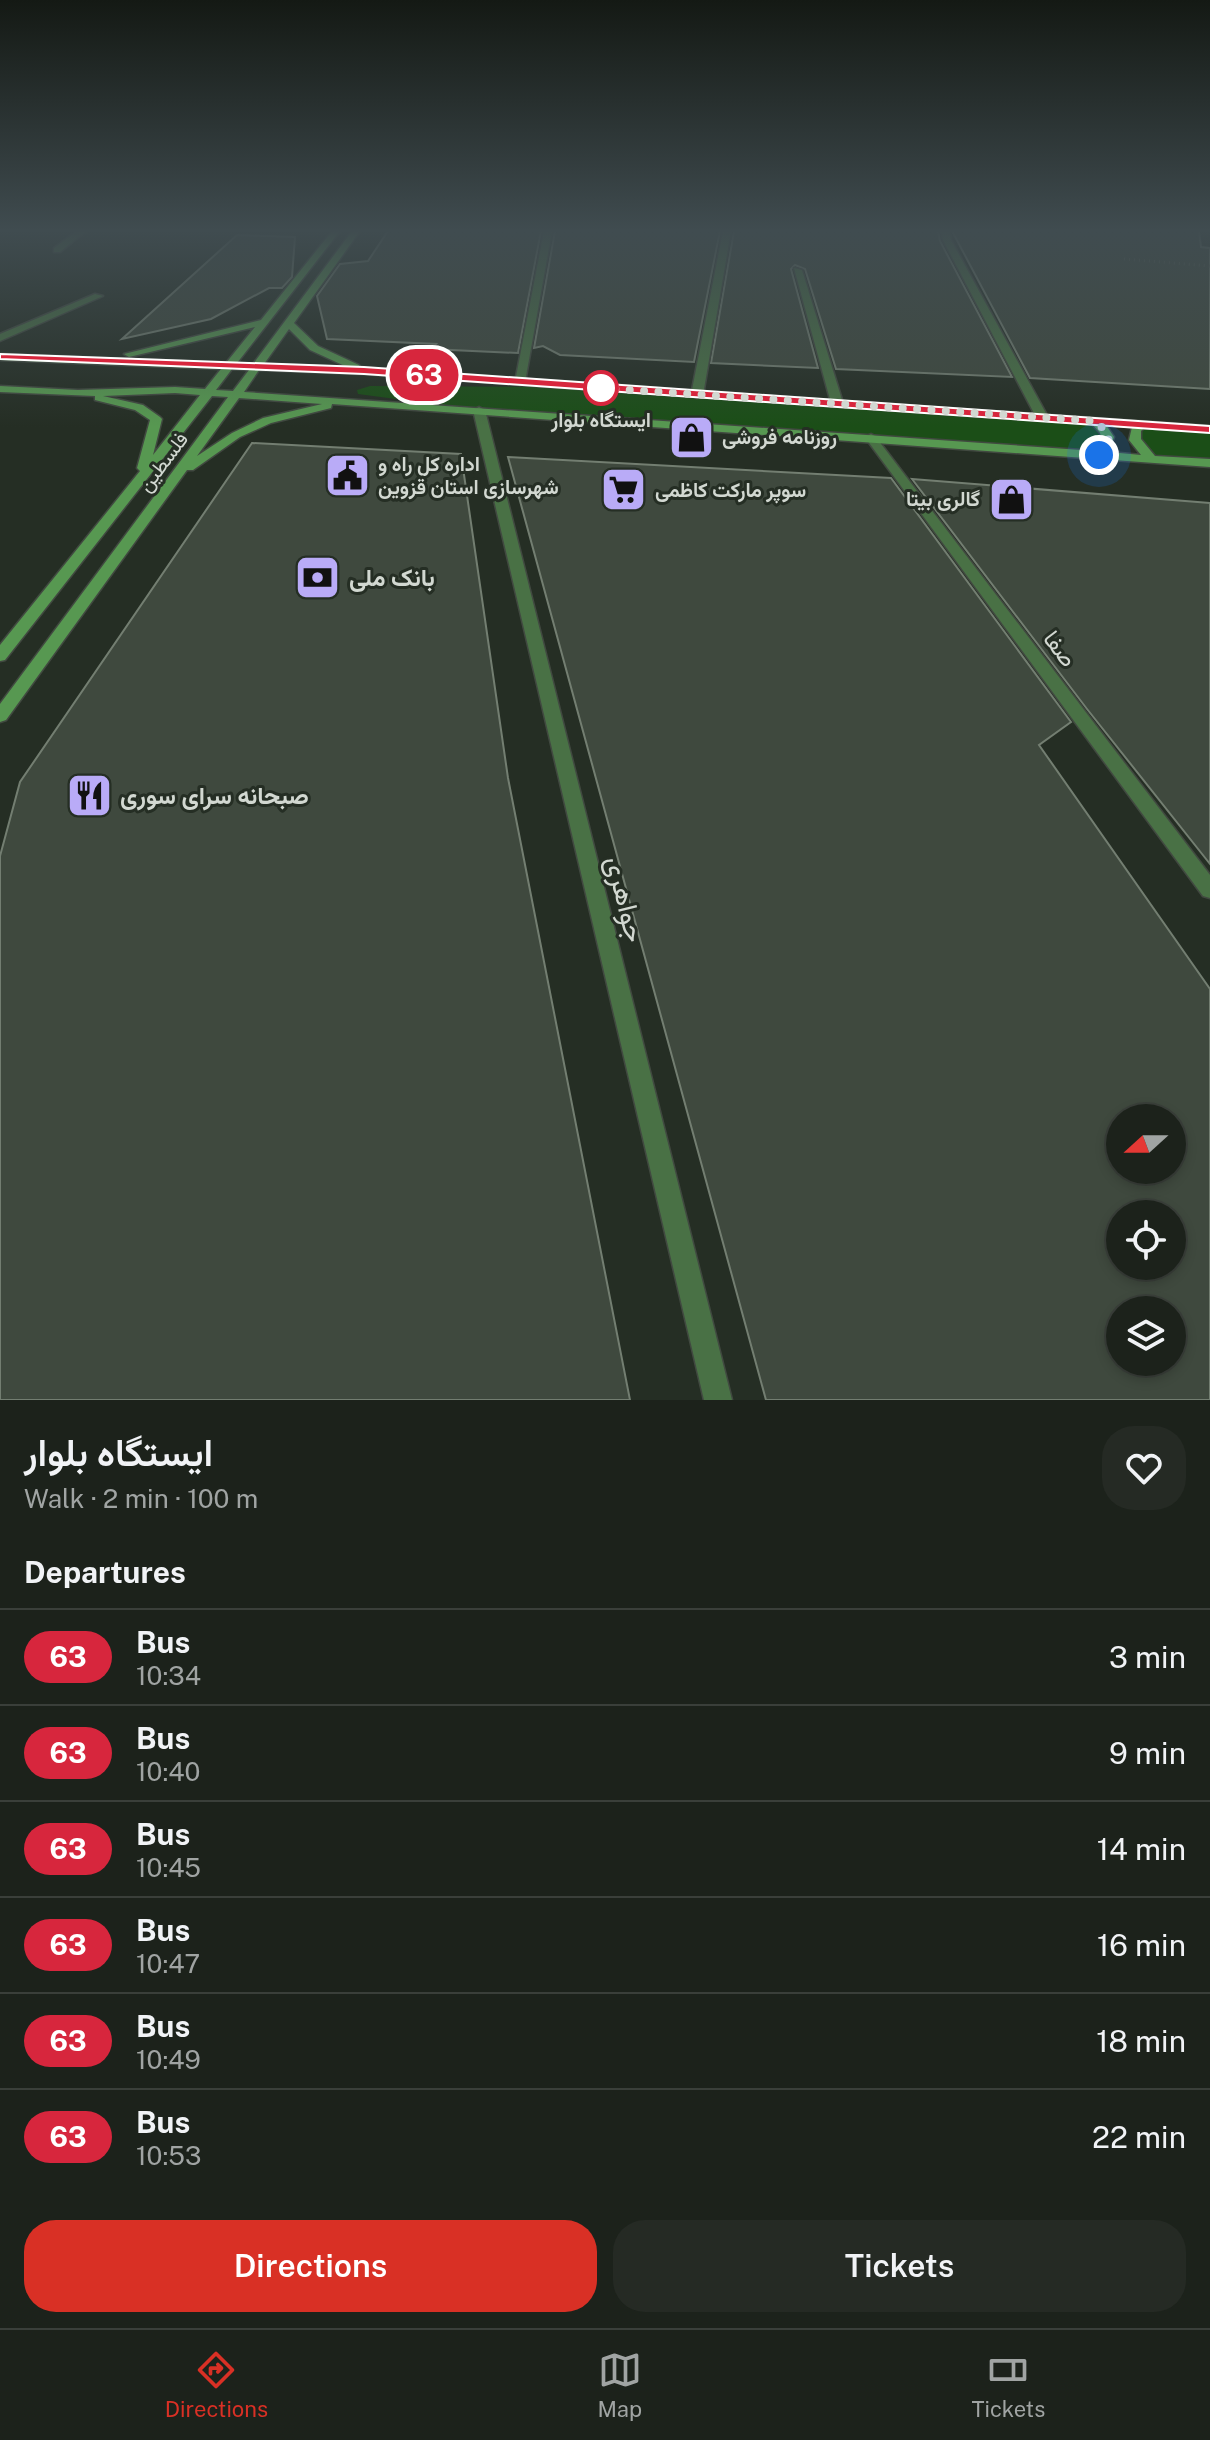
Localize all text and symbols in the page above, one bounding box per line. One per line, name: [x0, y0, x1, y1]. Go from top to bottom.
line badge: 63: [388, 349, 460, 401]
text: 63: [405, 358, 443, 391]
marker: ایستگاه بلوار: [584, 371, 618, 405]
place label: ایستگاه بلوار: [550, 408, 651, 433]
shop icon: روزنامه فروشی: [667, 413, 715, 461]
place label: روزنامه فروشی: [722, 425, 837, 450]
street label: فلسطین: [133, 428, 193, 496]
your location: [1079, 435, 1119, 475]
public building icon: اداره کل راه و شهرسازی استان قزوین: [323, 451, 371, 499]
place label: اداره کل راه و شهرسازی استان قزوین: [378, 452, 559, 500]
supermarket icon: سوپر مارکت کاظمی: [600, 466, 648, 514]
shop icon: گالری بیتا: [987, 475, 1035, 523]
place label: سوپر مارکت کاظمی: [655, 478, 806, 504]
place label: گالری بیتا: [906, 487, 980, 512]
bank icon: بانک ملی: [294, 554, 342, 602]
place label: بانک ملی: [349, 563, 435, 592]
street label: صفا: [1038, 625, 1084, 672]
restaurant icon: صبحانه سرای سوری: [65, 772, 113, 820]
place label: صبحانه سرای سوری: [120, 781, 309, 811]
street label: جواهری: [598, 852, 653, 946]
north arrow: [1106, 1104, 1186, 1184]
map controls: [1106, 1104, 1186, 1376]
button: locate: [1106, 1200, 1186, 1280]
button: layers: [1106, 1296, 1186, 1376]
button: heart: [1102, 1426, 1186, 1510]
text: ایستگاه بلوار: [24, 1430, 213, 1475]
text: Walk · 2 min · 100 m: [24, 1483, 258, 1514]
text: Departures: [24, 1554, 186, 1590]
text: Bus: [136, 1624, 190, 1660]
text: 3 min: [1109, 1639, 1186, 1675]
text: 63: [49, 1640, 87, 1673]
text: 10:34: [136, 1660, 201, 1691]
text: Bus: [136, 1720, 190, 1756]
text: 9 min: [1109, 1735, 1186, 1771]
text: 63: [49, 1736, 87, 1769]
text: 10:40: [136, 1756, 200, 1787]
text: Bus: [136, 1816, 190, 1852]
text: 14 min: [1097, 1831, 1186, 1867]
text: 63: [49, 1832, 87, 1865]
text: 10:45: [136, 1852, 201, 1883]
text: Bus: [136, 1912, 190, 1948]
text: 16 min: [1097, 1927, 1186, 1963]
text: 63: [49, 1928, 87, 1961]
text: 10:47: [136, 1948, 200, 1979]
text: Bus: [136, 2008, 190, 2044]
text: 18 min: [1096, 2023, 1186, 2059]
text: 63: [49, 2024, 87, 2057]
text: 10:49: [136, 2044, 201, 2075]
text: Bus: [136, 2104, 190, 2140]
text: 22 min: [1092, 2119, 1186, 2155]
text: 63: [49, 2120, 87, 2153]
text: 10:53: [136, 2140, 201, 2171]
button: Directions: [24, 2220, 597, 2312]
button: Tickets: [613, 2220, 1186, 2312]
tab: Directions: [165, 2348, 268, 2422]
tab: Map: [597, 2348, 642, 2422]
tab: Tickets: [972, 2348, 1045, 2422]

